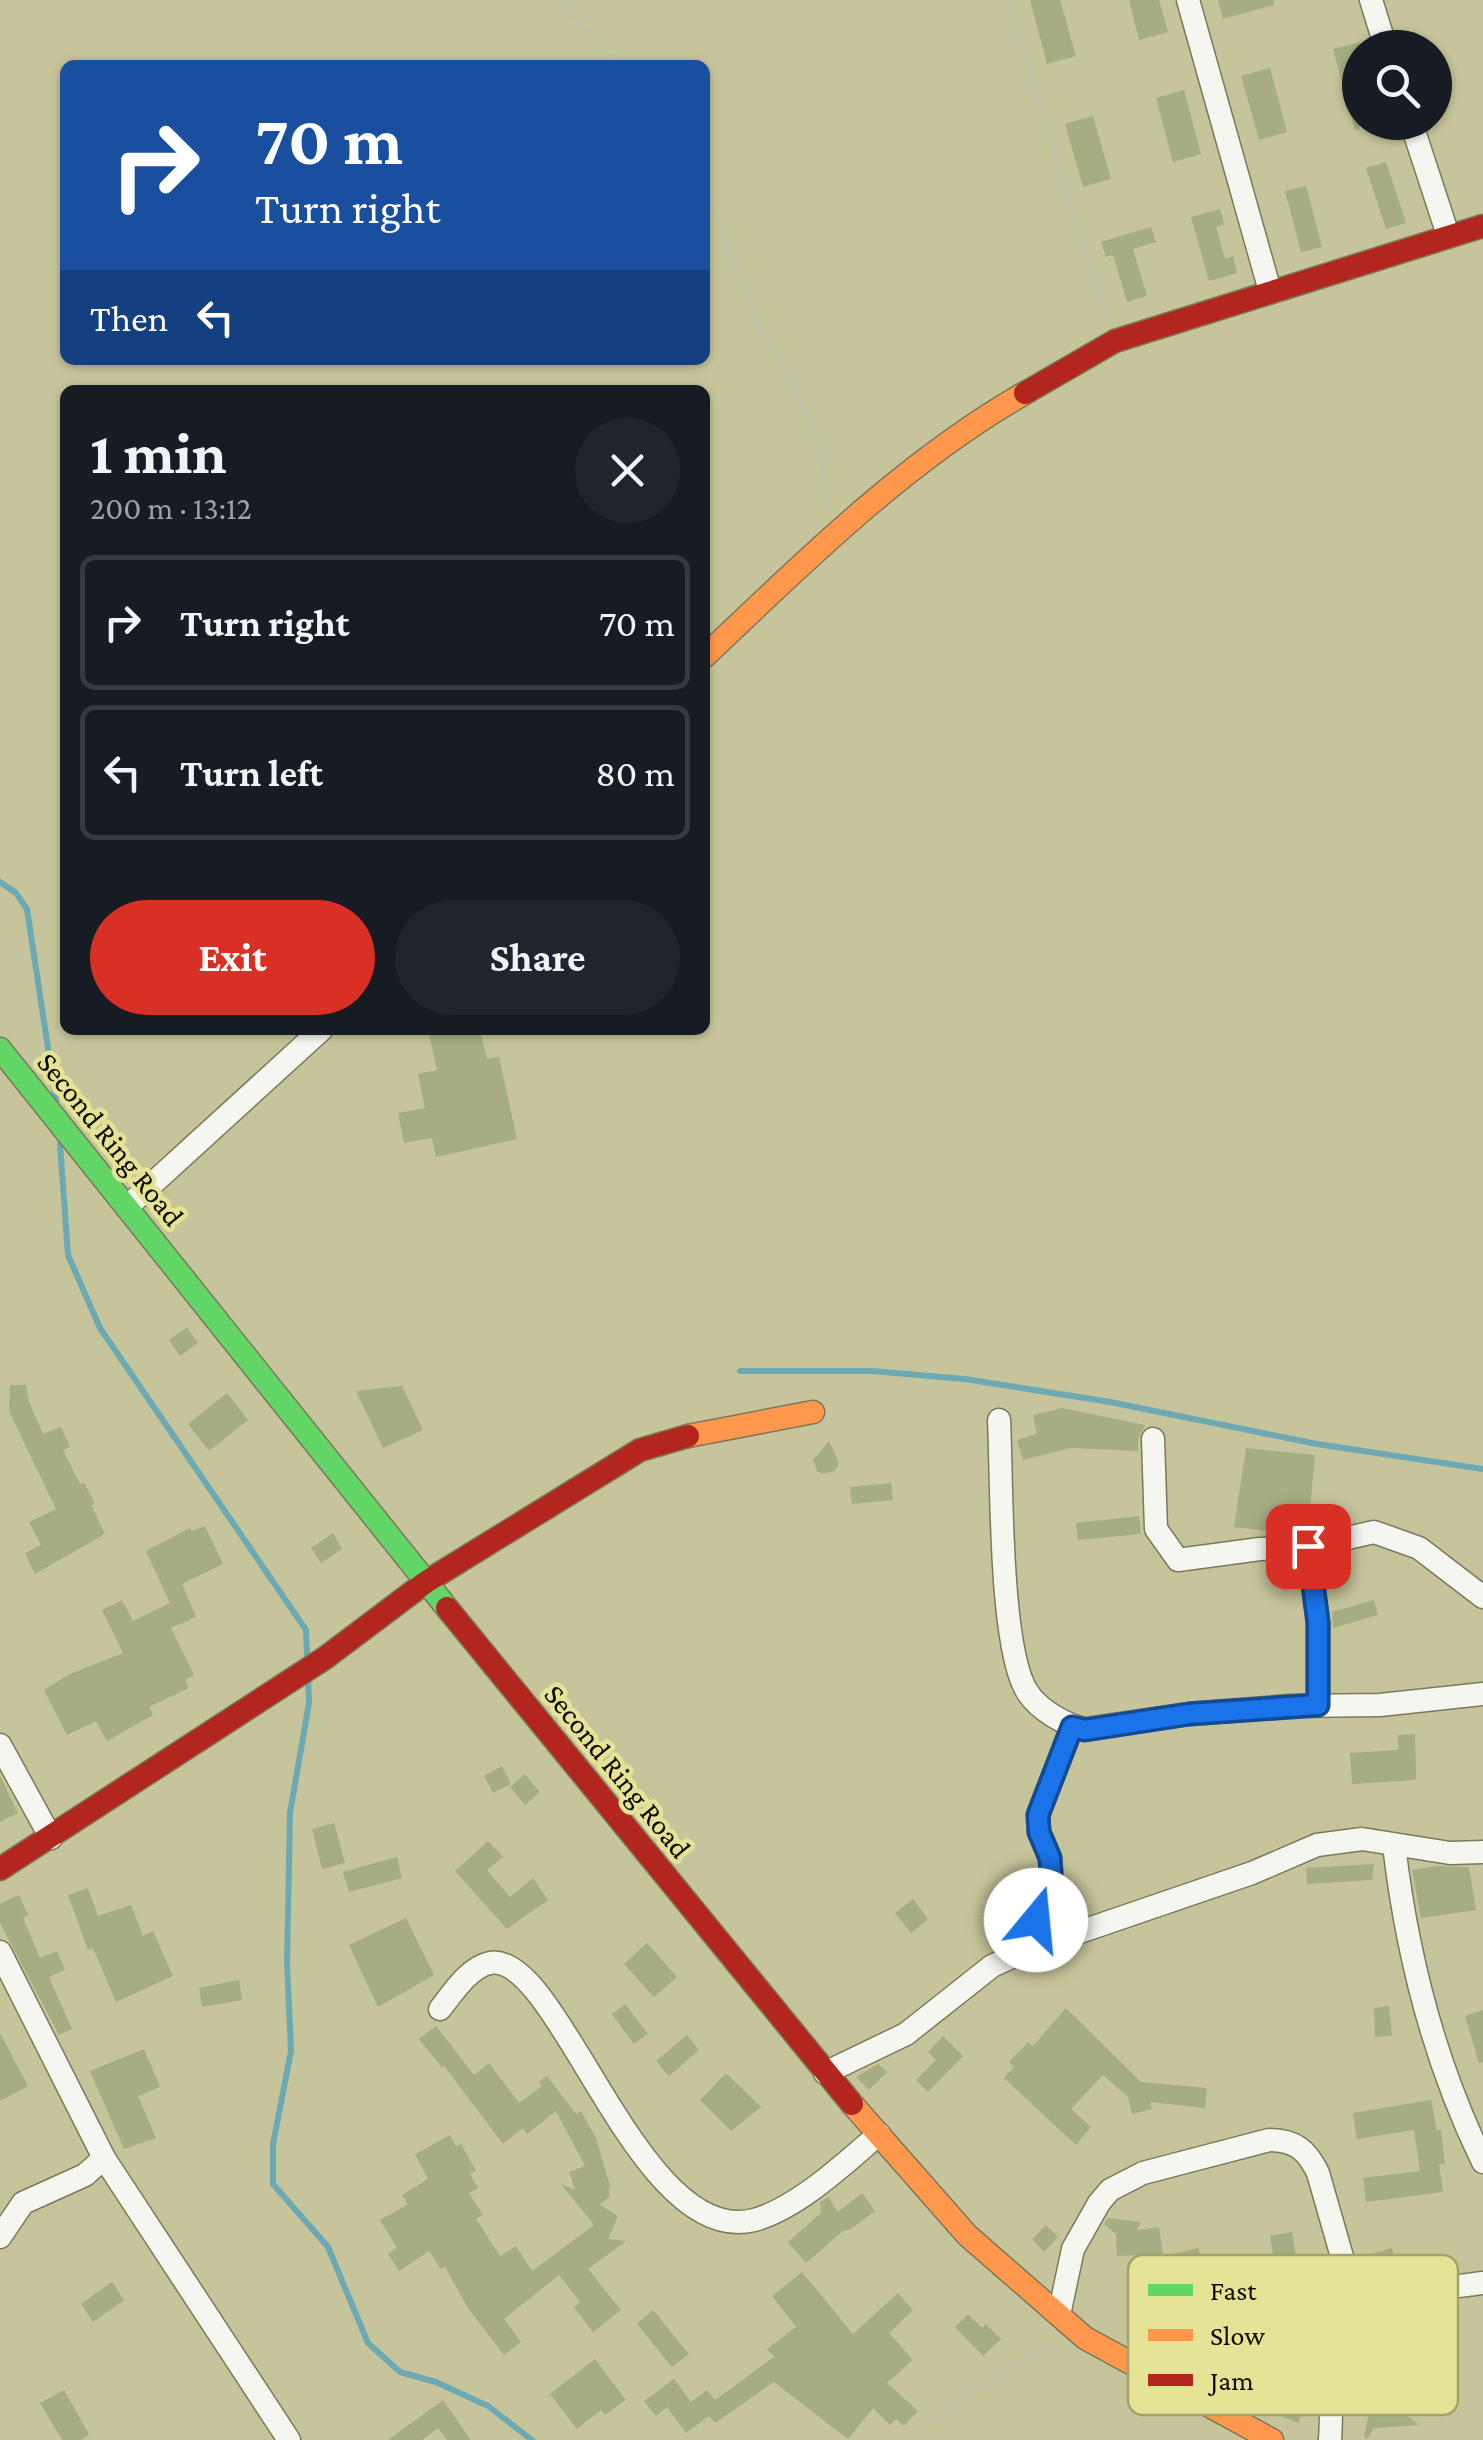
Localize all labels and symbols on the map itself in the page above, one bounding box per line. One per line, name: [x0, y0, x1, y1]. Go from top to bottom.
street label: Second Ring Road: [30, 1046, 191, 1233]
pin: [1266, 1504, 1351, 1589]
street label: Second Ring Road: [537, 1678, 698, 1865]
position arrow: [984, 1868, 1088, 1972]
legend: [1128, 2255, 1458, 2415]
text: Fast: [1210, 2275, 1257, 2306]
text: Slow: [1210, 2320, 1265, 2351]
text: Jam: [1207, 2365, 1254, 2396]

